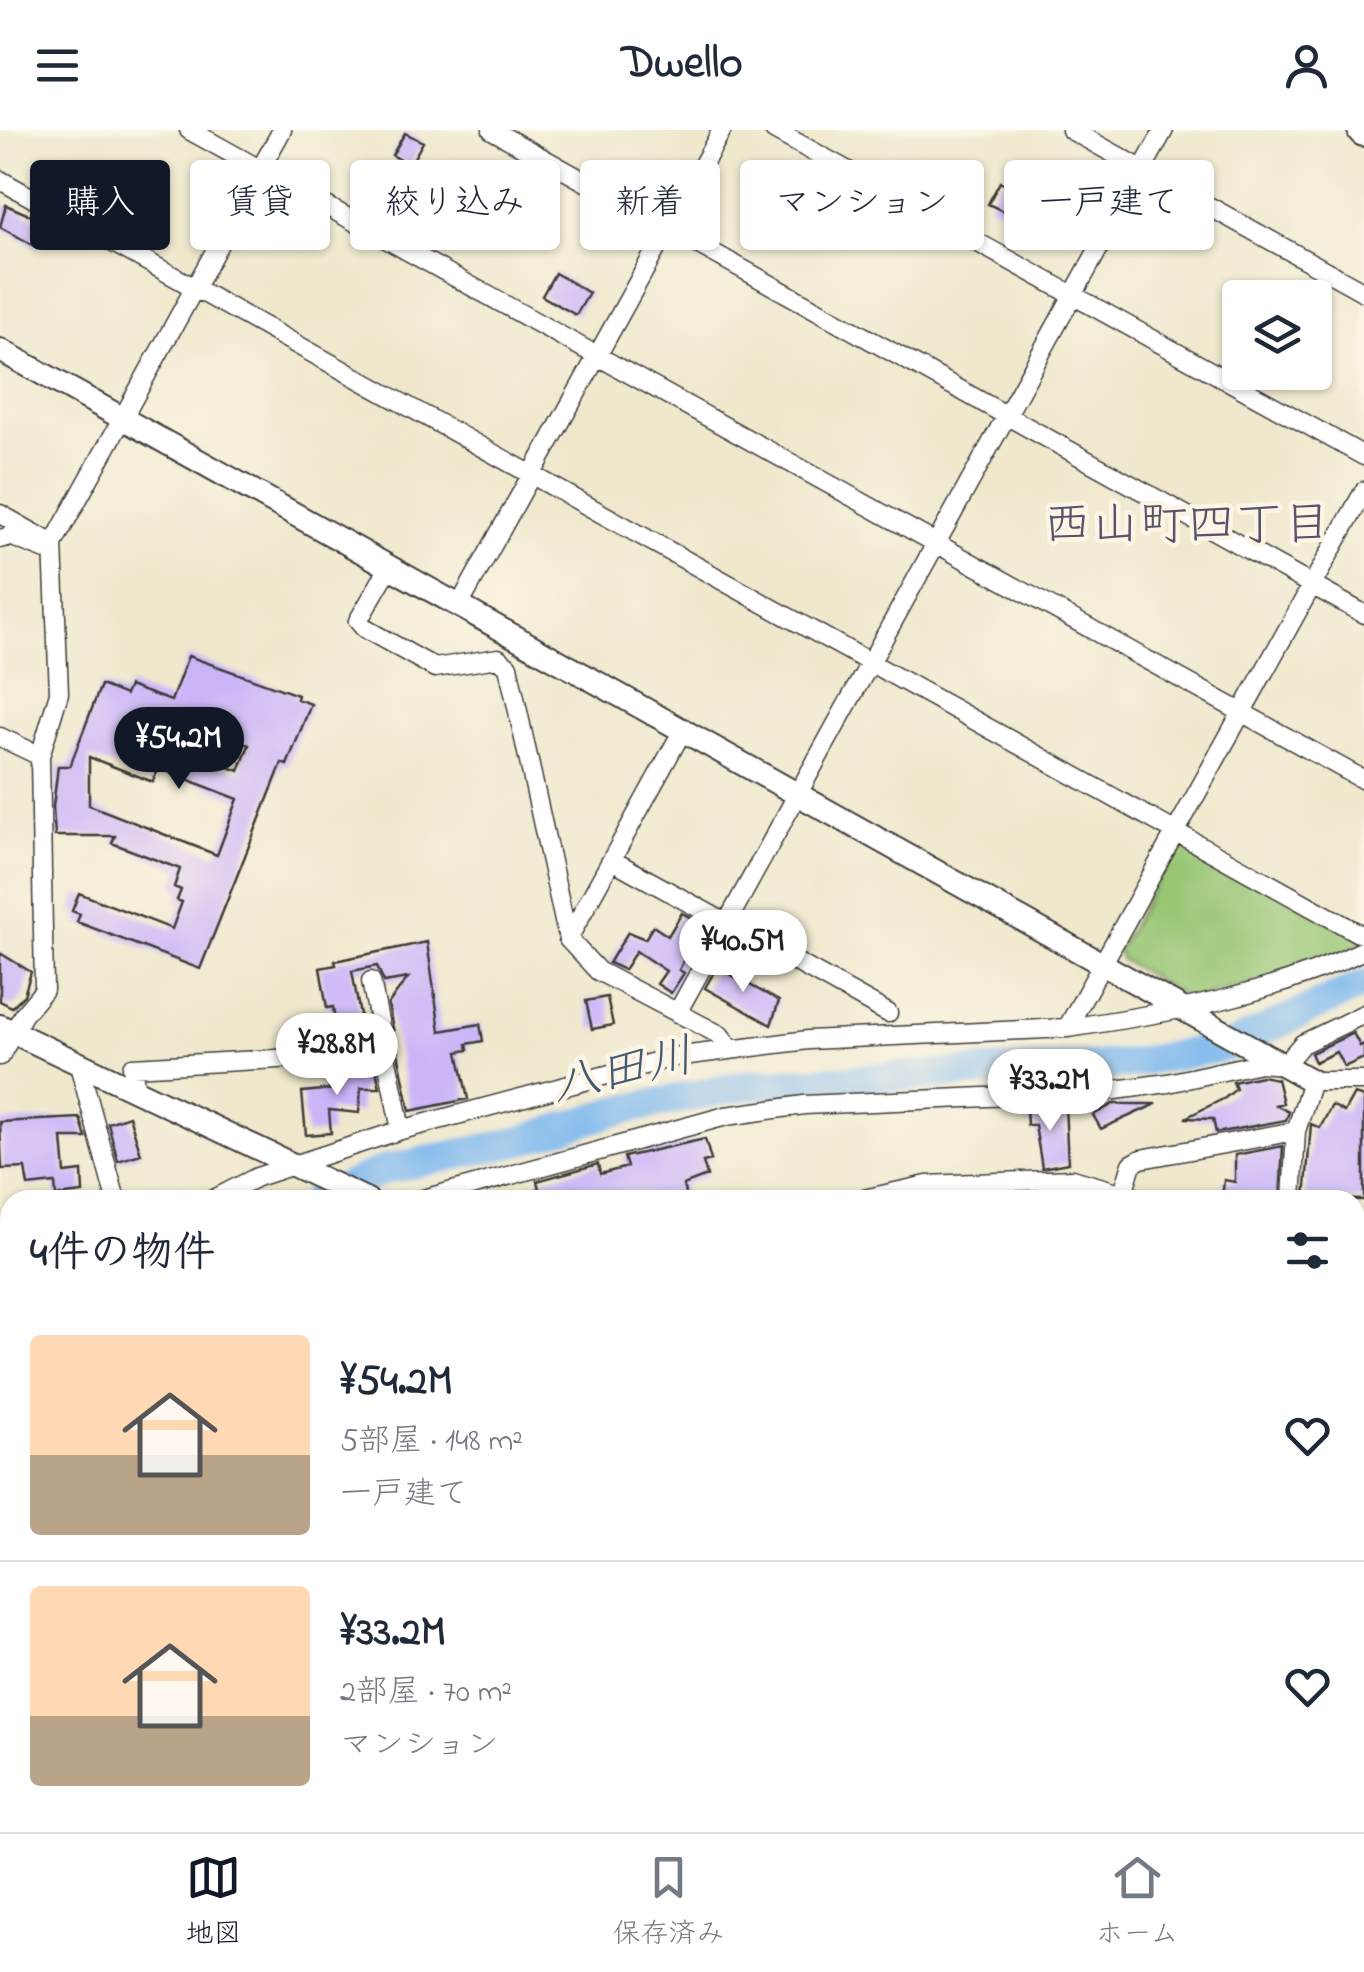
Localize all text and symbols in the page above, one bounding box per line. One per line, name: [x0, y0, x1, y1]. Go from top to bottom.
text: Dwello: [621, 32, 743, 98]
icon: menu: [30, 38, 85, 93]
icon: person: [1279, 38, 1334, 93]
chip: 購入: [30, 160, 170, 250]
chip: 賃貸: [190, 160, 330, 250]
chip: 絞り込み: [350, 160, 560, 250]
chip: 新着: [580, 160, 720, 250]
chip: マンション: [740, 160, 984, 250]
chip: 一戸建て: [1004, 160, 1214, 250]
map controls: [1222, 280, 1332, 390]
button: layers: [1222, 280, 1332, 390]
district label: 西山町四丁目: [1043, 492, 1331, 562]
pin: ¥54.2M: [98, 707, 260, 792]
text: ¥54.2M: [136, 716, 222, 763]
pin: ¥40.5M: [662, 910, 824, 995]
text: ¥40.5M: [701, 919, 785, 966]
pin: ¥28.8M: [256, 1013, 418, 1098]
text: ¥28.8M: [298, 1022, 376, 1069]
water label: 八田川: [545, 1023, 701, 1123]
pin: ¥33.2M: [969, 1049, 1131, 1134]
text: ¥33.2M: [1010, 1058, 1090, 1105]
icon: filters: [1280, 1223, 1335, 1278]
text: 4件の物件: [30, 1224, 215, 1285]
text: ¥54.2M: [340, 1352, 453, 1413]
icon: home: [110, 1375, 230, 1495]
icon: heart: [1280, 1408, 1335, 1463]
text: 5部屋 · 148 m²: [340, 1419, 523, 1466]
text: 一戸建て: [340, 1472, 468, 1519]
text: ¥33.2M: [340, 1603, 446, 1664]
icon: home: [110, 1626, 230, 1746]
icon: heart: [1280, 1659, 1335, 1714]
text: 2部屋 · 70 m²: [340, 1670, 512, 1717]
text: マンション: [340, 1723, 499, 1770]
tab: 地図: [186, 1850, 242, 1956]
tab: 保存済み: [613, 1850, 725, 1956]
tab: ホーム: [1096, 1850, 1178, 1956]

